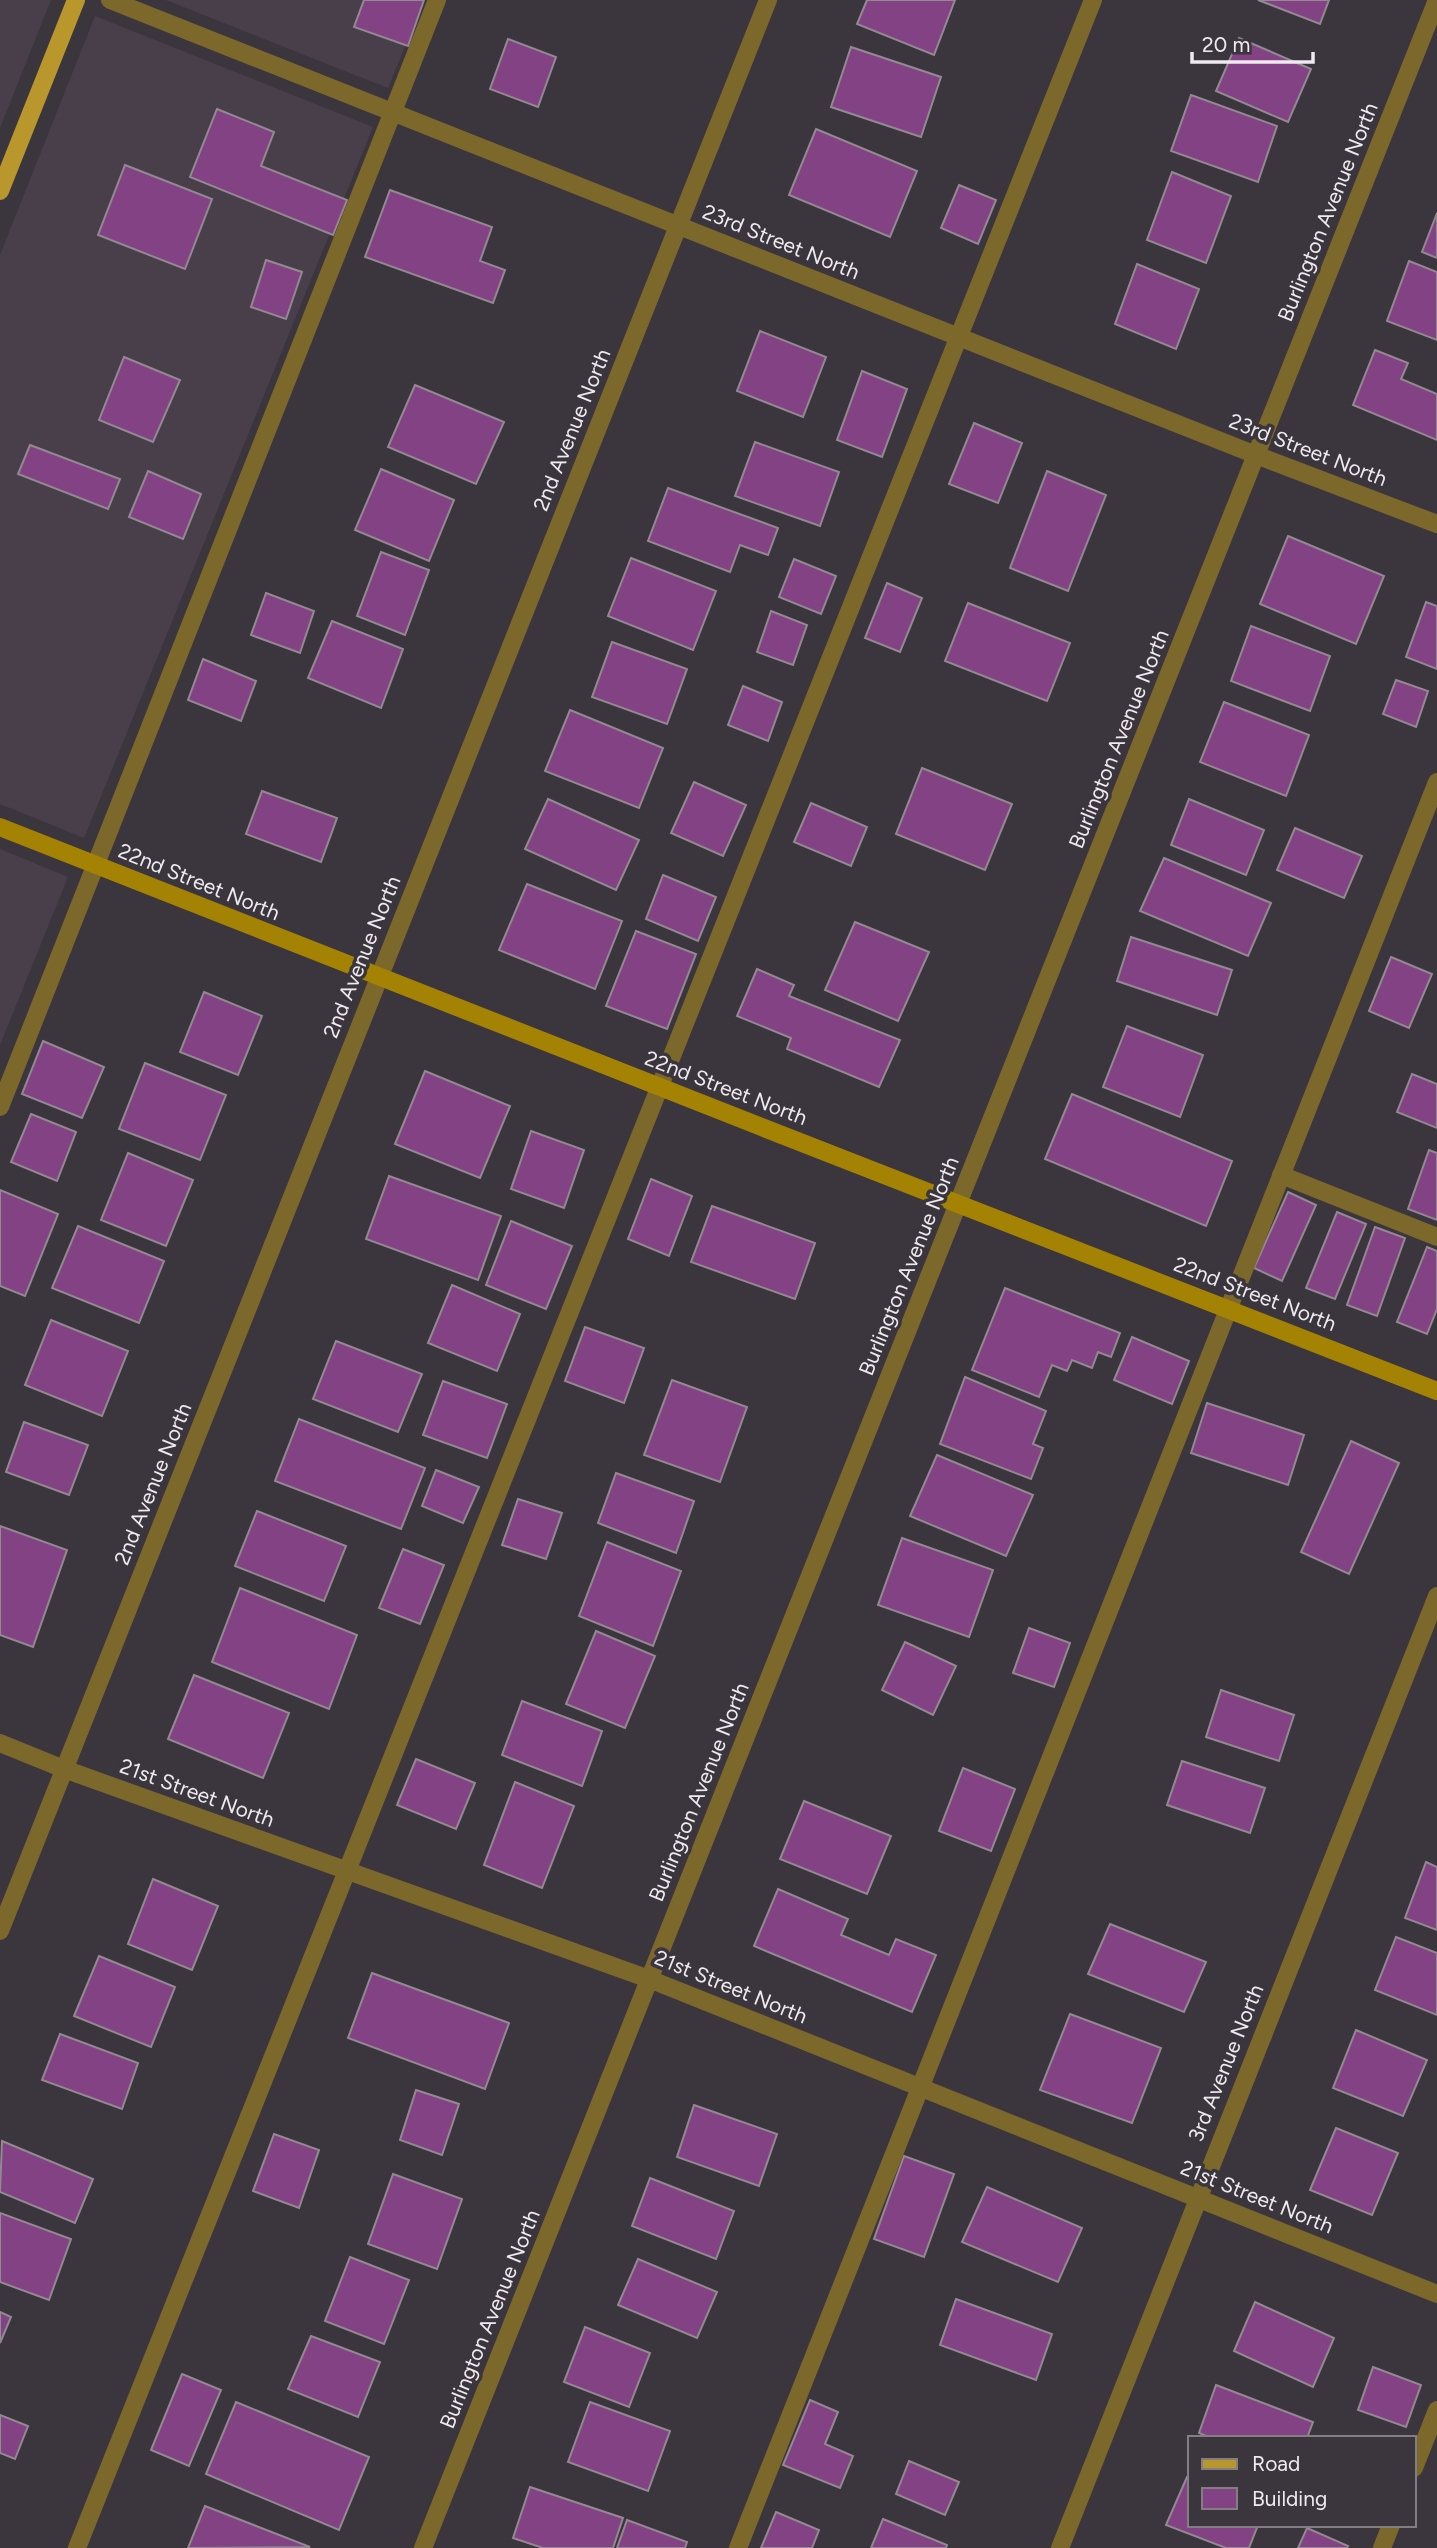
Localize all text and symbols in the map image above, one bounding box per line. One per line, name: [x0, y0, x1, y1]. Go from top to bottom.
scale bar: [1192, 21, 1313, 65]
text: 20 m: [1202, 32, 1250, 57]
street label: Burlington Avenue North: [1272, 99, 1383, 325]
street label: 23rd Street North: [699, 199, 863, 284]
street label: 2nd Avenue North: [528, 345, 615, 514]
street label: 23rd Street North: [1226, 408, 1391, 491]
street label: Burlington Avenue North: [1063, 626, 1174, 852]
street label: 22nd Street North: [115, 838, 284, 925]
street label: 2nd Avenue North: [318, 872, 405, 1041]
street label: 22nd Street North: [641, 1045, 811, 1130]
street label: Burlington Avenue North: [853, 1153, 964, 1379]
street label: 22nd Street North: [1170, 1251, 1340, 1336]
street label: 2nd Avenue North: [109, 1399, 196, 1568]
street label: Burlington Avenue North: [643, 1679, 754, 1905]
street label: 21st Street North: [117, 1753, 278, 1832]
street label: 21st Street North: [651, 1945, 811, 2029]
street label: 3rd Avenue North: [1183, 1981, 1268, 2145]
street label: 21st Street North: [1177, 2155, 1337, 2239]
street label: Burlington Avenue North: [434, 2206, 545, 2432]
legend: [1188, 2436, 1416, 2527]
text: Road: [1252, 2451, 1300, 2476]
text: Building: [1252, 2486, 1327, 2511]

